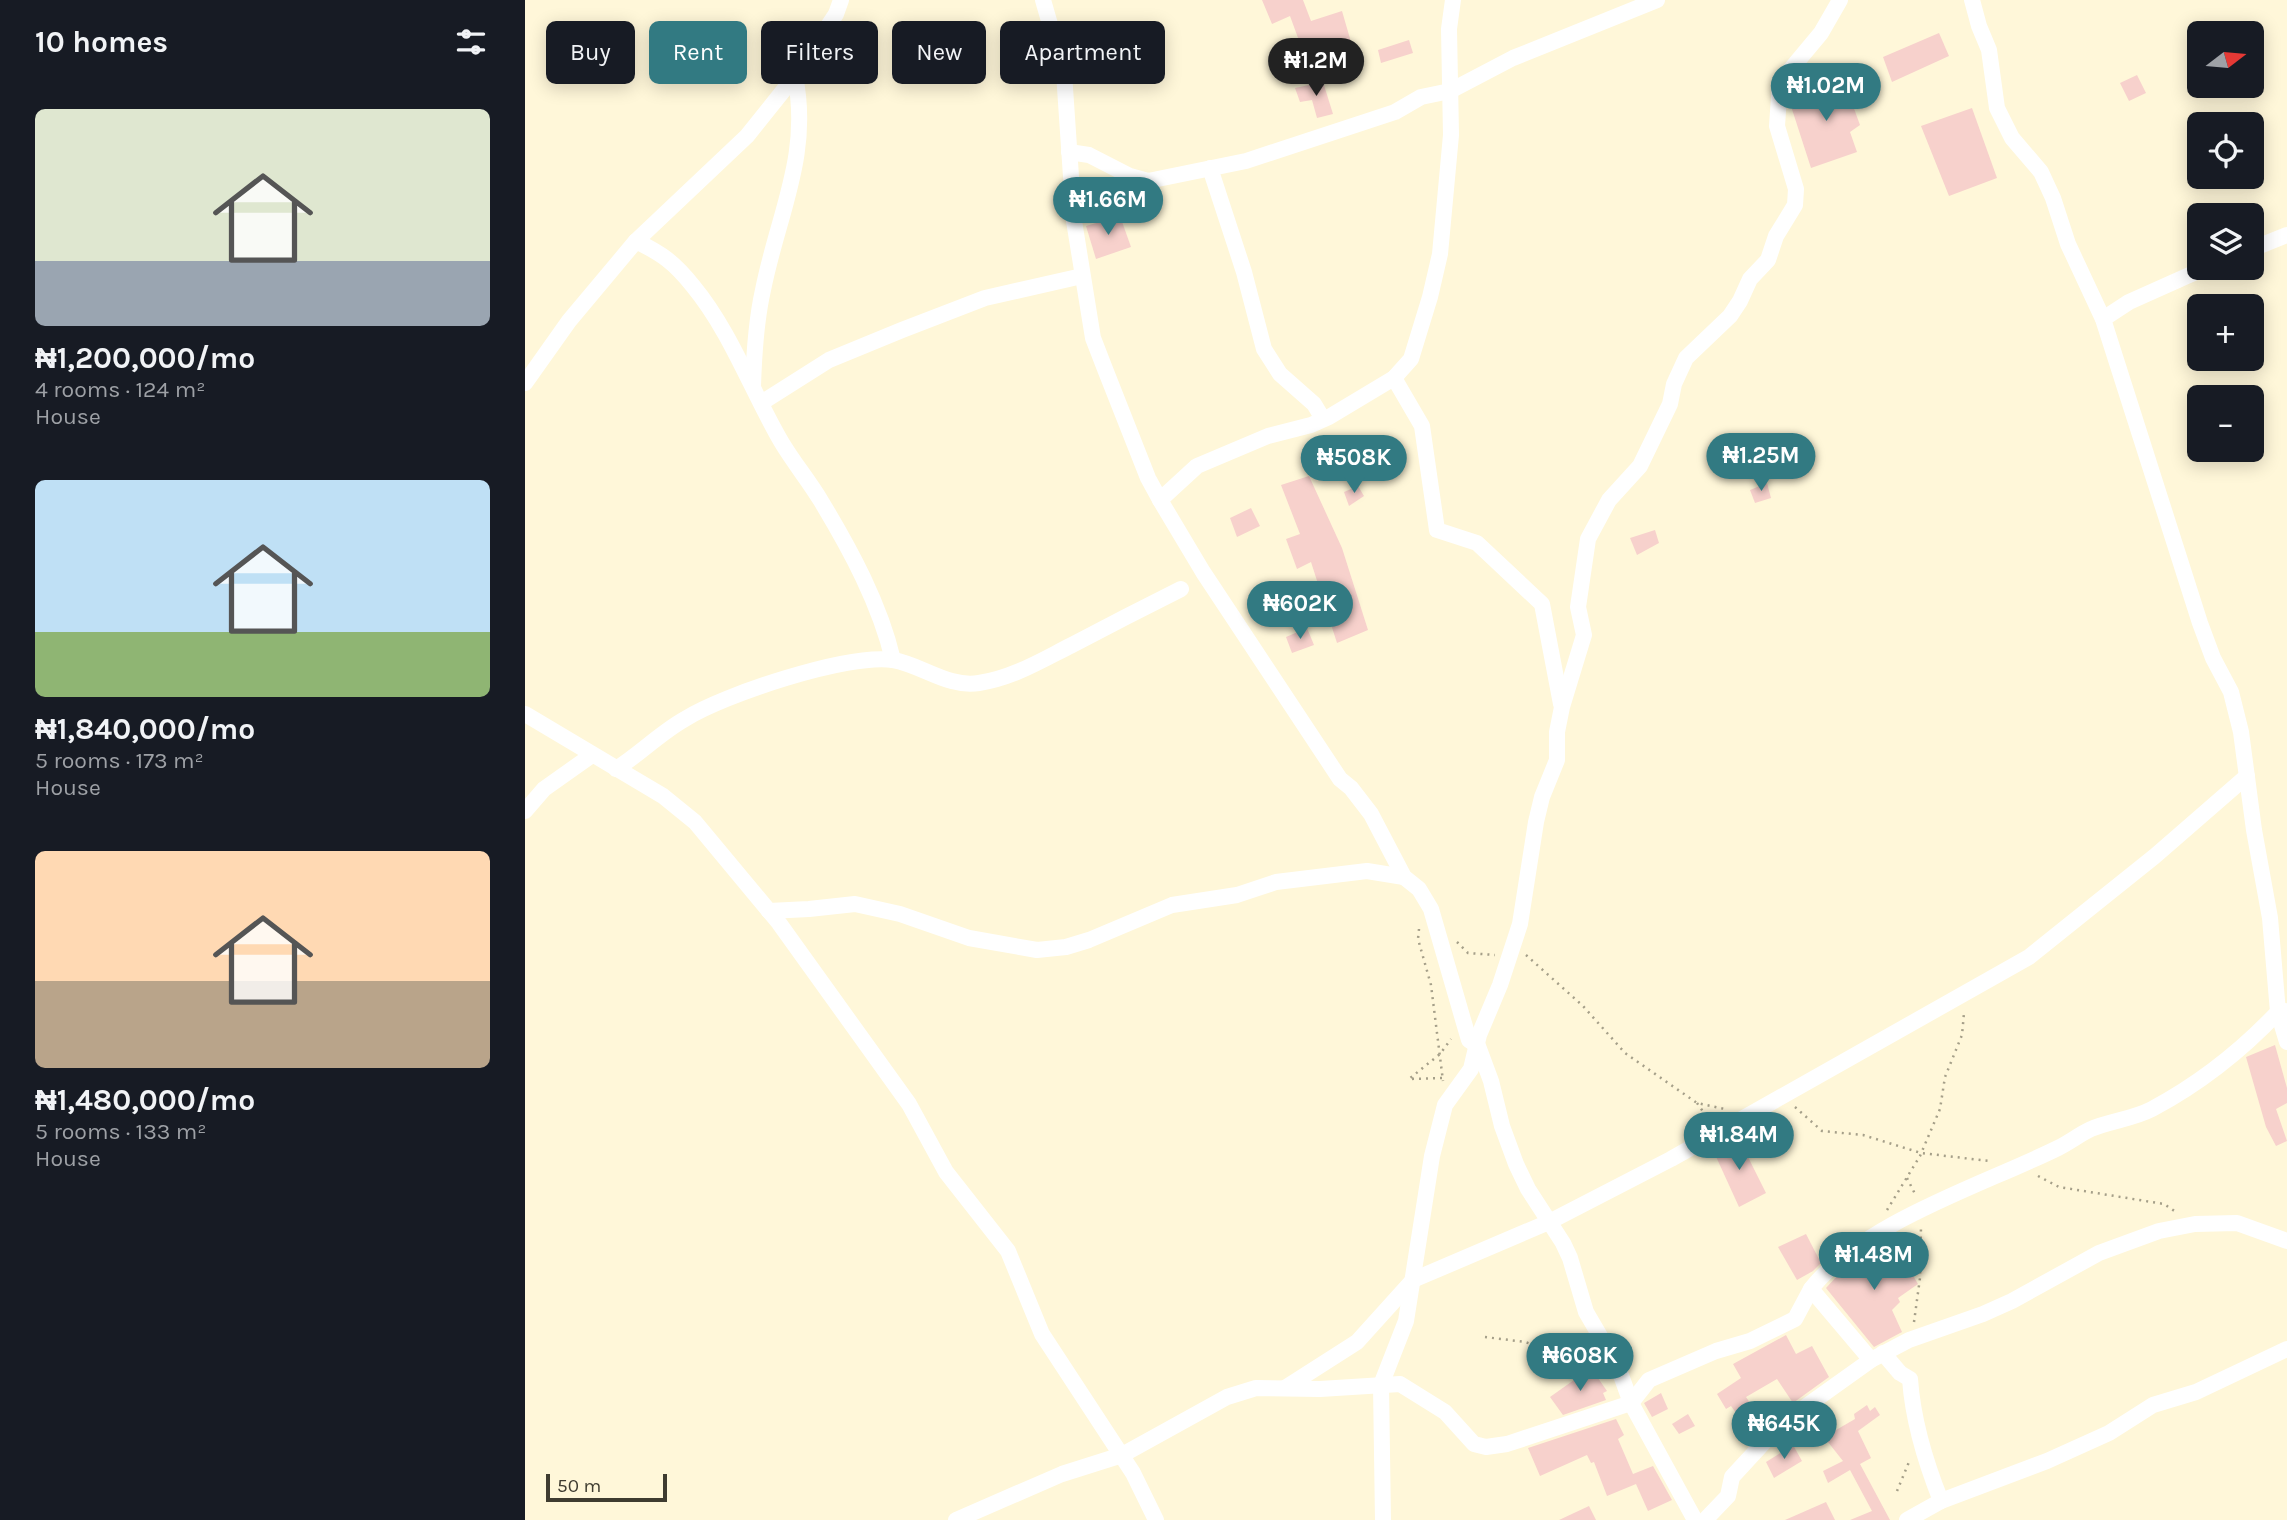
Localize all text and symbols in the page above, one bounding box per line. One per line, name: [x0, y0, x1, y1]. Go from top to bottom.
chip: Buy: [546, 21, 635, 84]
chip: Rent: [649, 21, 747, 84]
chip: Filters: [761, 21, 878, 84]
chip: New: [892, 21, 986, 84]
chip: Apartment: [1000, 21, 1165, 84]
north arrow: [2187, 21, 2265, 98]
map controls: [2187, 21, 2264, 462]
icon: filters: [452, 23, 490, 61]
text: 10 homes: [35, 24, 168, 60]
pin: ₦1.2M: [1267, 38, 1365, 98]
text: ₦1.2M: [1284, 47, 1348, 74]
pin: ₦1.02M: [1769, 64, 1883, 123]
text: ₦1.02M: [1787, 72, 1865, 99]
button: locate: [2187, 112, 2264, 189]
icon: home: [200, 155, 326, 281]
pin: ₦1.66M: [1051, 177, 1165, 237]
text: ₦1.66M: [1069, 186, 1147, 213]
button: layers: [2187, 203, 2264, 280]
button: +: [2187, 294, 2264, 371]
text: ₦1,200,000/mo: [35, 340, 255, 376]
text: 4 rooms · 124 m²: [35, 376, 205, 403]
button: −: [2187, 385, 2264, 462]
text: House: [35, 403, 101, 430]
pin: ₦1.25M: [1704, 434, 1818, 493]
pin: ₦508K: [1305, 435, 1403, 495]
text: ₦1.25M: [1722, 442, 1800, 469]
text: ₦508K: [1317, 444, 1391, 471]
icon: home: [200, 526, 326, 652]
pin: ₦602K: [1251, 582, 1349, 641]
text: ₦602K: [1263, 590, 1337, 617]
text: ₦1,840,000/mo: [35, 711, 255, 747]
text: 5 rooms · 173 m²: [35, 747, 204, 774]
text: House: [35, 774, 101, 801]
icon: home: [200, 897, 326, 1023]
text: ₦1,480,000/mo: [35, 1082, 255, 1118]
pin: ₦1.84M: [1682, 1112, 1796, 1172]
text: 5 rooms · 133 m²: [35, 1118, 207, 1145]
text: ₦1.84M: [1700, 1121, 1778, 1148]
text: House: [35, 1145, 101, 1172]
pin: ₦1.48M: [1817, 1232, 1931, 1292]
text: ₦1.48M: [1835, 1241, 1913, 1268]
pin: ₦608K: [1531, 1334, 1629, 1393]
text: ₦608K: [1542, 1342, 1618, 1369]
pin: ₦645K: [1735, 1402, 1833, 1461]
text: ₦645K: [1748, 1410, 1820, 1437]
scale bar: [546, 1471, 667, 1503]
text: 50 m: [557, 1475, 601, 1497]

